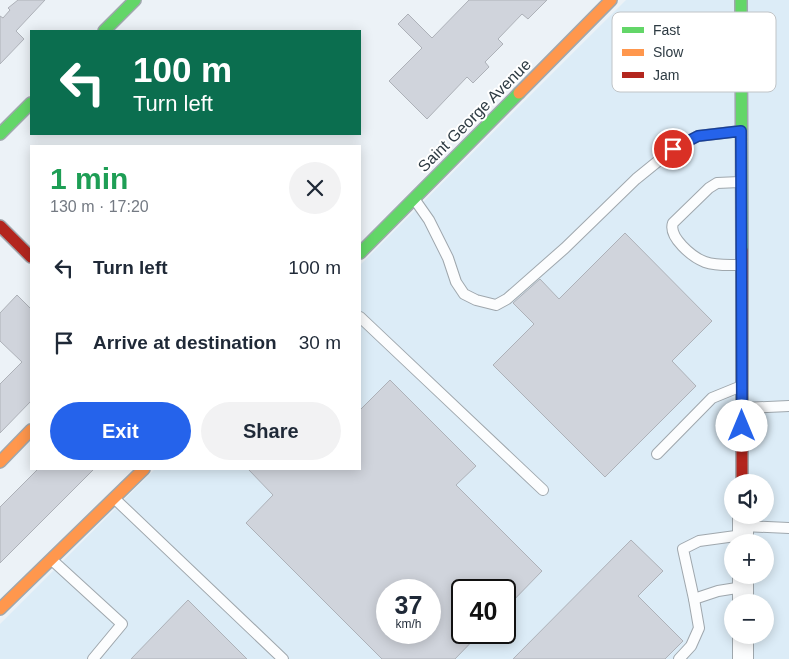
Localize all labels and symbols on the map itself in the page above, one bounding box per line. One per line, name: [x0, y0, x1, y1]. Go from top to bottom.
legend: [612, 12, 776, 92]
text: Fast: [653, 22, 680, 38]
text: Slow: [653, 44, 684, 60]
street label: Saint George Avenue: [415, 56, 534, 175]
text: Jam: [653, 67, 679, 83]
pin: [652, 128, 694, 170]
position arrow: [715, 399, 767, 451]
speed limit sign: 40: [451, 579, 516, 644]

